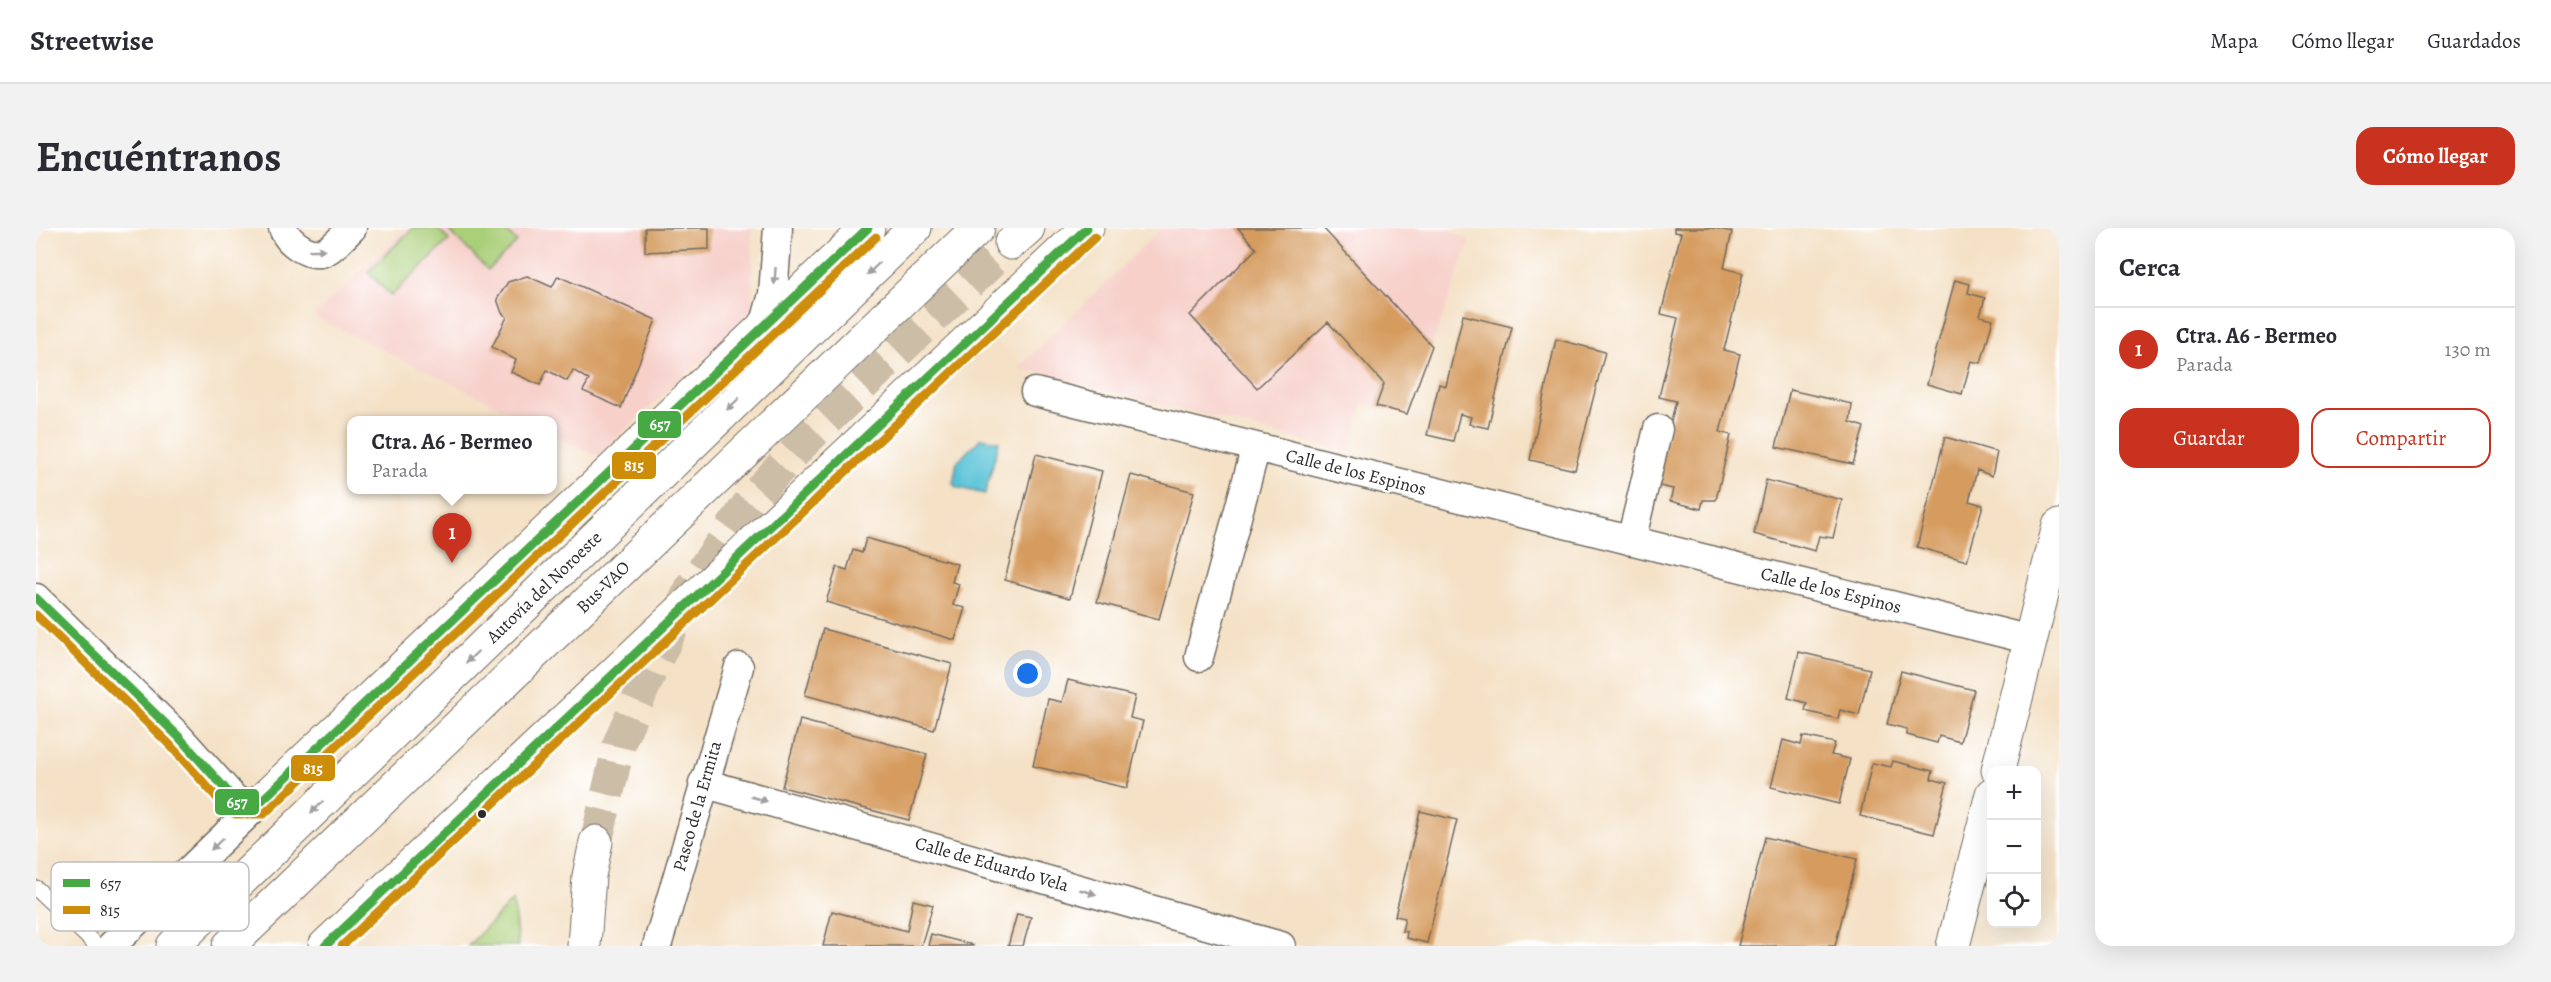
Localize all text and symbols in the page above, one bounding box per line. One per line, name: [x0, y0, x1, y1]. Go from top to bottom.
text: Streetwise: [30, 22, 154, 60]
text: Mapa: [2210, 27, 2258, 55]
text: Cómo llegar: [2291, 27, 2394, 55]
text: Guardados: [2427, 27, 2521, 55]
button: Cómo llegar: [2356, 127, 2515, 185]
text: Encuéntranos: [36, 128, 281, 185]
one-way arrow: [308, 246, 327, 255]
text: Cerca: [2119, 250, 2181, 285]
one-way arrow: [867, 261, 881, 275]
one-way arrow: [770, 267, 779, 286]
text: Ctra. A6 - Bermeo: [2176, 321, 2337, 351]
text: 1: [2135, 336, 2142, 363]
text: 130 m: [2445, 336, 2491, 363]
text: Parada: [2176, 351, 2233, 378]
one-way arrow: [726, 397, 741, 411]
button: Guardar: [2119, 408, 2299, 468]
button: Compartir: [2311, 408, 2491, 468]
line badge: 657: [637, 410, 682, 439]
text: 657: [649, 414, 671, 436]
popup: [347, 416, 557, 494]
text: Ctra. A6 - Bermeo: [371, 427, 533, 457]
street label: Calle de los Espinos: [1283, 443, 1429, 501]
line badge: 815: [611, 451, 657, 480]
text: 815: [624, 455, 644, 477]
text: Parada: [371, 457, 428, 484]
pin: 1: [432, 514, 472, 563]
street label: Autovía del Noroeste: [480, 526, 607, 649]
street label: Bus-VAO: [571, 555, 635, 619]
street label: Calle de los Espinos: [1758, 561, 1904, 619]
one-way arrow: [466, 649, 480, 663]
your location: [1013, 659, 1042, 688]
street label: Paseo de la Ermita: [667, 737, 727, 874]
line badge: 815: [290, 754, 336, 782]
text: 815: [303, 758, 323, 780]
map controls: [1987, 766, 2041, 928]
button: +: [1987, 766, 2041, 820]
line badge: 657: [214, 788, 260, 816]
text: 657: [226, 792, 248, 814]
one-way arrow: [750, 795, 768, 804]
one-way arrow: [310, 799, 324, 813]
unlabelled marker: [476, 808, 488, 820]
button: −: [1987, 820, 2041, 874]
street label: Calle de Eduardo Vela: [912, 831, 1072, 898]
one-way arrow: [209, 837, 224, 851]
legend: [51, 862, 249, 931]
text: 657: [100, 873, 121, 895]
button: locate: [1987, 874, 2041, 928]
one-way arrow: [1079, 887, 1097, 897]
text: 815: [100, 900, 120, 922]

